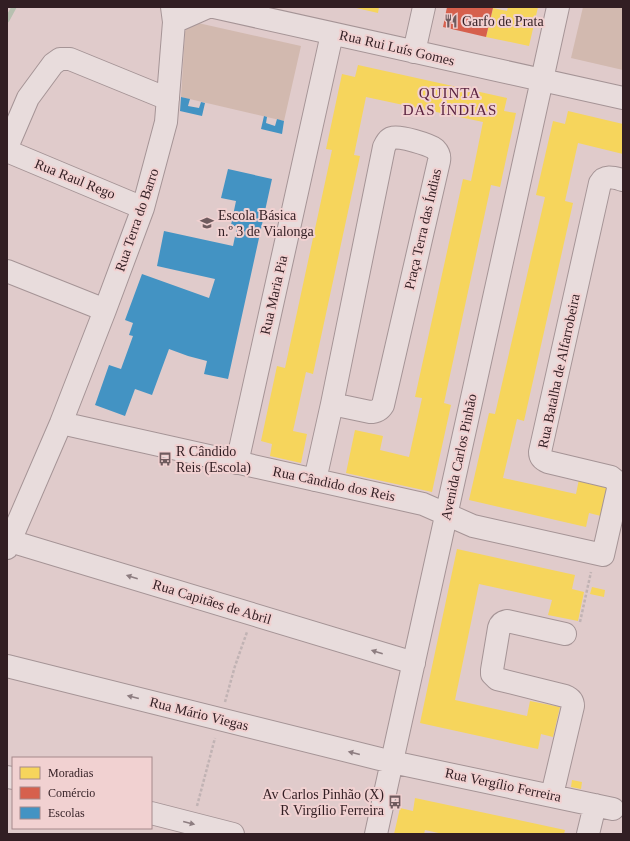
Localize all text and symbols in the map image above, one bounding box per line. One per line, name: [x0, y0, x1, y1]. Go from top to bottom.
restaurant icon: Garfo de Prata: [443, 13, 459, 29]
place label: Garfo de Prata: [462, 14, 544, 29]
street label: Rua Rui Luís Gomes: [338, 27, 456, 69]
district label: QUINTA DAS ÍNDIAS: [403, 85, 497, 118]
street label: Rua Raul Rego: [33, 156, 117, 202]
street label: Rua Terra do Barro: [112, 166, 162, 274]
street label: Praça Terra das Índias: [401, 167, 444, 291]
place label: Escola Básica n.º 3 de Vialonga: [218, 208, 315, 239]
school or university icon: Escola Básica n.º 3 de Vialonga: [199, 215, 215, 231]
street label: Rua Maria Pia: [258, 253, 291, 336]
street label: Rua Batalha de Alfarrobeira: [535, 292, 583, 450]
street label: Avenida Carlos Pinhão: [438, 392, 480, 522]
place label: R Cândido Reis (Escola): [176, 444, 251, 476]
bus stop icon: R Cândido Reis (Escola): [157, 451, 173, 467]
street label: Rua Cândido dos Reis: [271, 464, 397, 504]
one-way arrow: [125, 574, 137, 580]
street label: Rua Capitães de Abril: [151, 577, 273, 627]
one-way arrow: [370, 649, 382, 655]
one-way arrow: [127, 694, 139, 700]
street label: Rua Mário Viegas: [148, 694, 250, 734]
one-way arrow: [348, 749, 360, 755]
legend: [12, 757, 152, 829]
street label: Rua Vergílio Ferreira: [444, 765, 563, 805]
text: Moradias: [48, 766, 94, 780]
text: Comércio: [48, 786, 95, 800]
place label: Av Carlos Pinhão (X) R Virgílio Ferreira: [263, 787, 385, 818]
bus stop icon: Av Carlos Pinhão (X) R Virgílio Ferreira: [387, 794, 403, 810]
text: Escolas: [48, 806, 85, 820]
one-way arrow: [183, 820, 195, 826]

